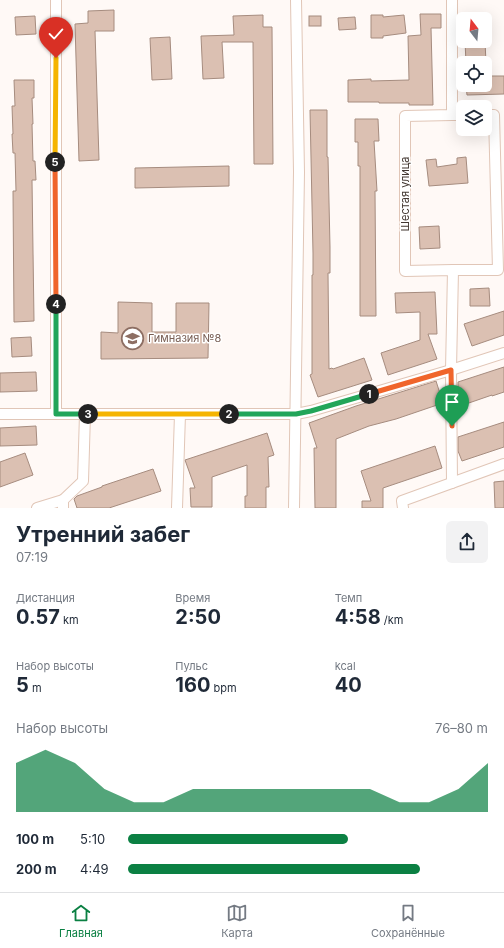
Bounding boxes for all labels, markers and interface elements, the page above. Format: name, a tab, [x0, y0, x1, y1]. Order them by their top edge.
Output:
north arrow	[456, 12, 492, 48]
map controls	[456, 12, 492, 136]
pin	[39, 17, 73, 58]
icon: check	[45, 23, 67, 45]
button: locate	[456, 56, 492, 92]
button: layers	[456, 100, 492, 136]
pin: 5	[45, 152, 65, 172]
text: 5	[51, 155, 59, 169]
street label: Шестая улица	[398, 157, 412, 231]
pin: 4	[46, 294, 66, 314]
text: 4	[52, 297, 60, 311]
school or university icon: Гимназия №8	[119, 325, 145, 351]
place label: Гимназия №8	[148, 331, 222, 345]
pin: 1	[359, 384, 379, 404]
pin	[435, 385, 469, 426]
text: 1	[367, 387, 371, 401]
icon: arrive	[441, 391, 463, 413]
pin: 3	[78, 404, 98, 424]
pin: 2	[219, 404, 239, 424]
text: 3	[84, 407, 92, 421]
text: 2	[226, 407, 232, 421]
text: Утренний забег	[16, 521, 190, 547]
button: share	[446, 521, 488, 563]
text: 07:19	[16, 549, 48, 565]
text: Дистанция	[16, 591, 75, 605]
text: Время	[175, 591, 210, 605]
text: Темп	[335, 591, 362, 605]
text: 0.57	[16, 605, 60, 629]
text: 2:50	[175, 605, 221, 629]
text: 4:58	[335, 605, 381, 629]
text: km	[60, 613, 79, 627]
text: /km	[381, 613, 403, 627]
text: Набор высоты	[16, 659, 94, 673]
text: Пульс	[175, 659, 208, 673]
text: kcal	[335, 659, 356, 673]
text: 5	[16, 673, 29, 697]
text: 160	[175, 673, 210, 697]
text: 40	[335, 673, 362, 697]
text: m	[29, 681, 42, 695]
text: bpm	[210, 681, 237, 695]
text: Набор высоты	[16, 720, 108, 736]
text: 76–80 m	[435, 720, 488, 736]
text: 100 m	[16, 831, 54, 847]
text: 5:10	[80, 831, 105, 847]
text: 200 m	[16, 861, 57, 877]
text: 4:49	[80, 861, 109, 877]
tab: Главная	[59, 902, 103, 940]
tab: Карта	[221, 902, 253, 940]
tab: Сохранённые	[371, 902, 445, 940]

